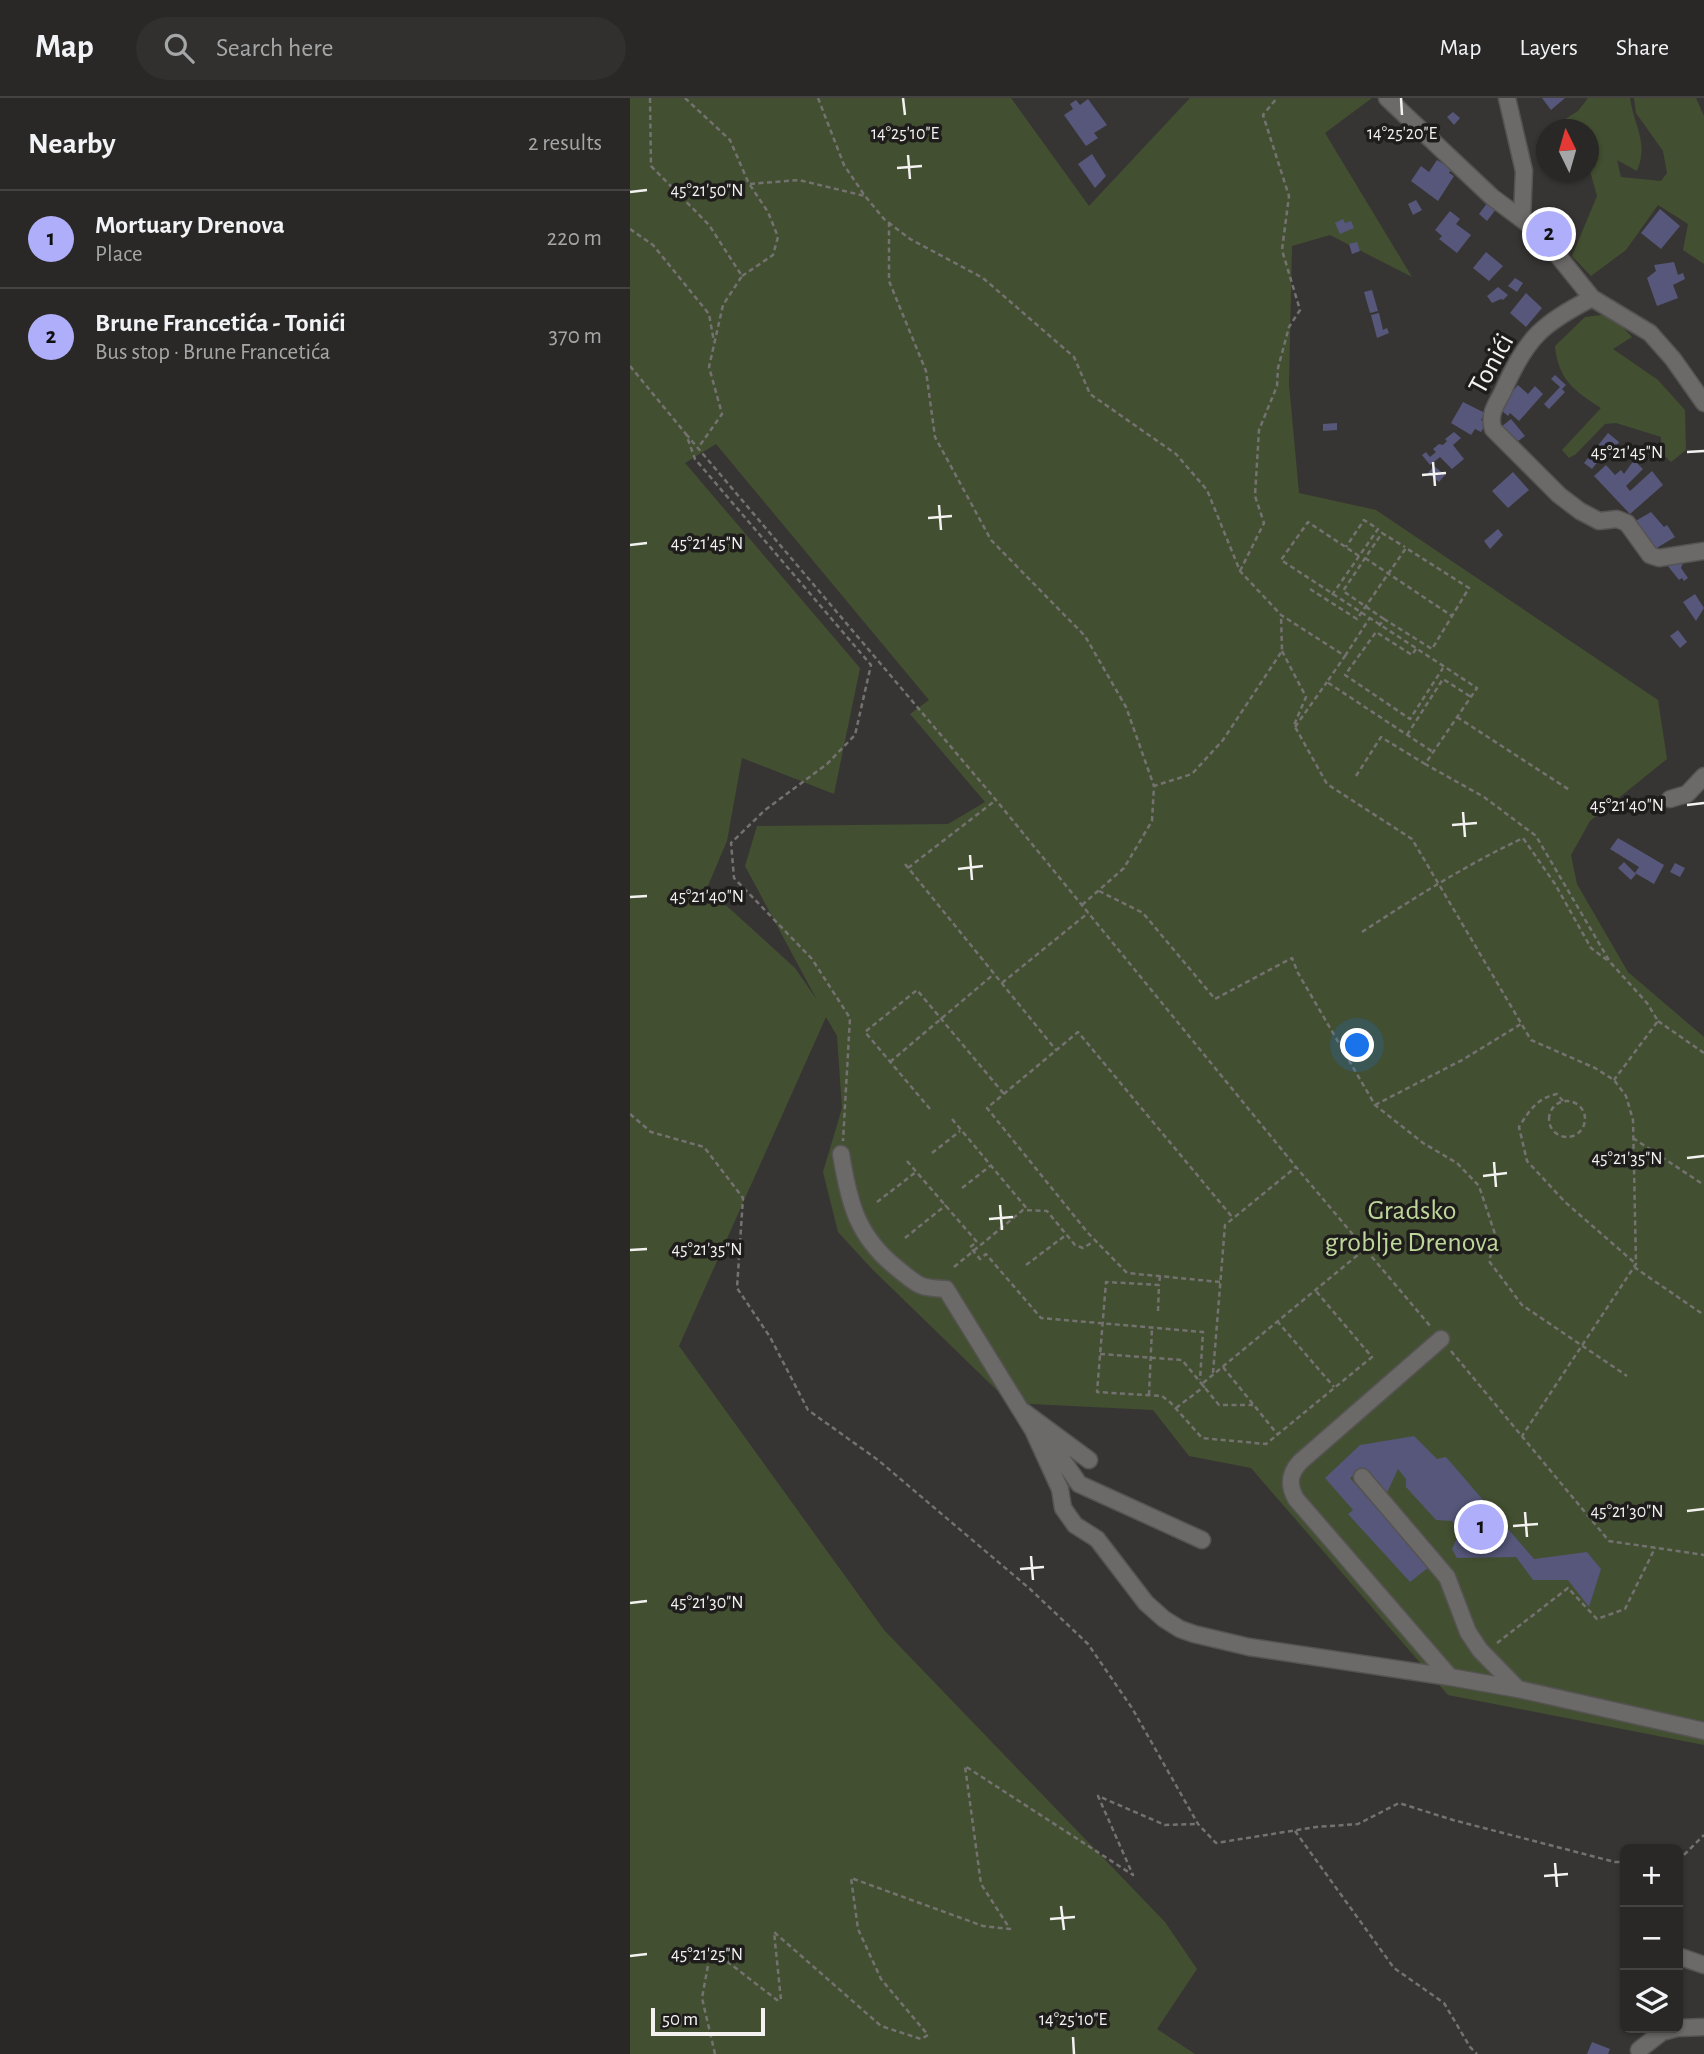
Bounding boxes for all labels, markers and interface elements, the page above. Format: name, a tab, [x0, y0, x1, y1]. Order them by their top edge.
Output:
search box	[136, 17, 626, 80]
icon: search	[160, 29, 198, 67]
text: Map	[35, 31, 94, 64]
text: Search here	[216, 35, 334, 61]
text: Map	[1439, 36, 1481, 60]
text: Layers	[1519, 36, 1578, 60]
text: Share	[1616, 36, 1669, 60]
north arrow	[1536, 119, 1599, 182]
text: 14°25'10"E	[871, 125, 939, 143]
text: 14°25'20"E	[1367, 125, 1437, 143]
text: Nearby	[28, 129, 116, 159]
text: 2 results	[528, 132, 602, 155]
text: 45°21'50"N	[670, 182, 744, 200]
pin: 2	[1526, 208, 1572, 260]
text: Mortuary Drenova	[95, 212, 285, 238]
text: 1	[47, 227, 55, 250]
text: 220 m	[547, 227, 602, 250]
text: Place	[95, 243, 143, 266]
text: Brune Francetića - Tonići	[95, 310, 346, 336]
text: 2	[46, 325, 56, 348]
text: 370 m	[549, 325, 602, 348]
street label: Tonići	[1464, 329, 1520, 399]
text: Bus stop · Brune Francetića	[95, 341, 330, 364]
text: 45°21'45"N	[1591, 444, 1663, 462]
text: 45°21'45"N	[671, 535, 743, 553]
text: 45°21'40"N	[1590, 797, 1664, 815]
text: 45°21'40"N	[670, 888, 744, 906]
your location	[1340, 1028, 1374, 1062]
text: 45°21'35"N	[1591, 1150, 1663, 1168]
park label: Gradsko groblje Drenova	[1325, 1197, 1499, 1257]
text: 45°21'35"N	[671, 1241, 743, 1259]
pin: 1	[1458, 1501, 1504, 1553]
text: 45°21'30"N	[1590, 1503, 1664, 1521]
text: 45°21'30"N	[670, 1594, 744, 1612]
map controls	[1620, 1844, 1683, 2033]
button: +	[1620, 1844, 1683, 1907]
button: −	[1620, 1907, 1683, 1970]
text: 45°21'25"N	[671, 1946, 743, 1964]
button: layers	[1620, 1970, 1683, 2033]
scale bar	[651, 2005, 765, 2037]
text: 50 m	[662, 2010, 698, 2029]
text: 14°25'10"E	[1039, 2011, 1107, 2029]

